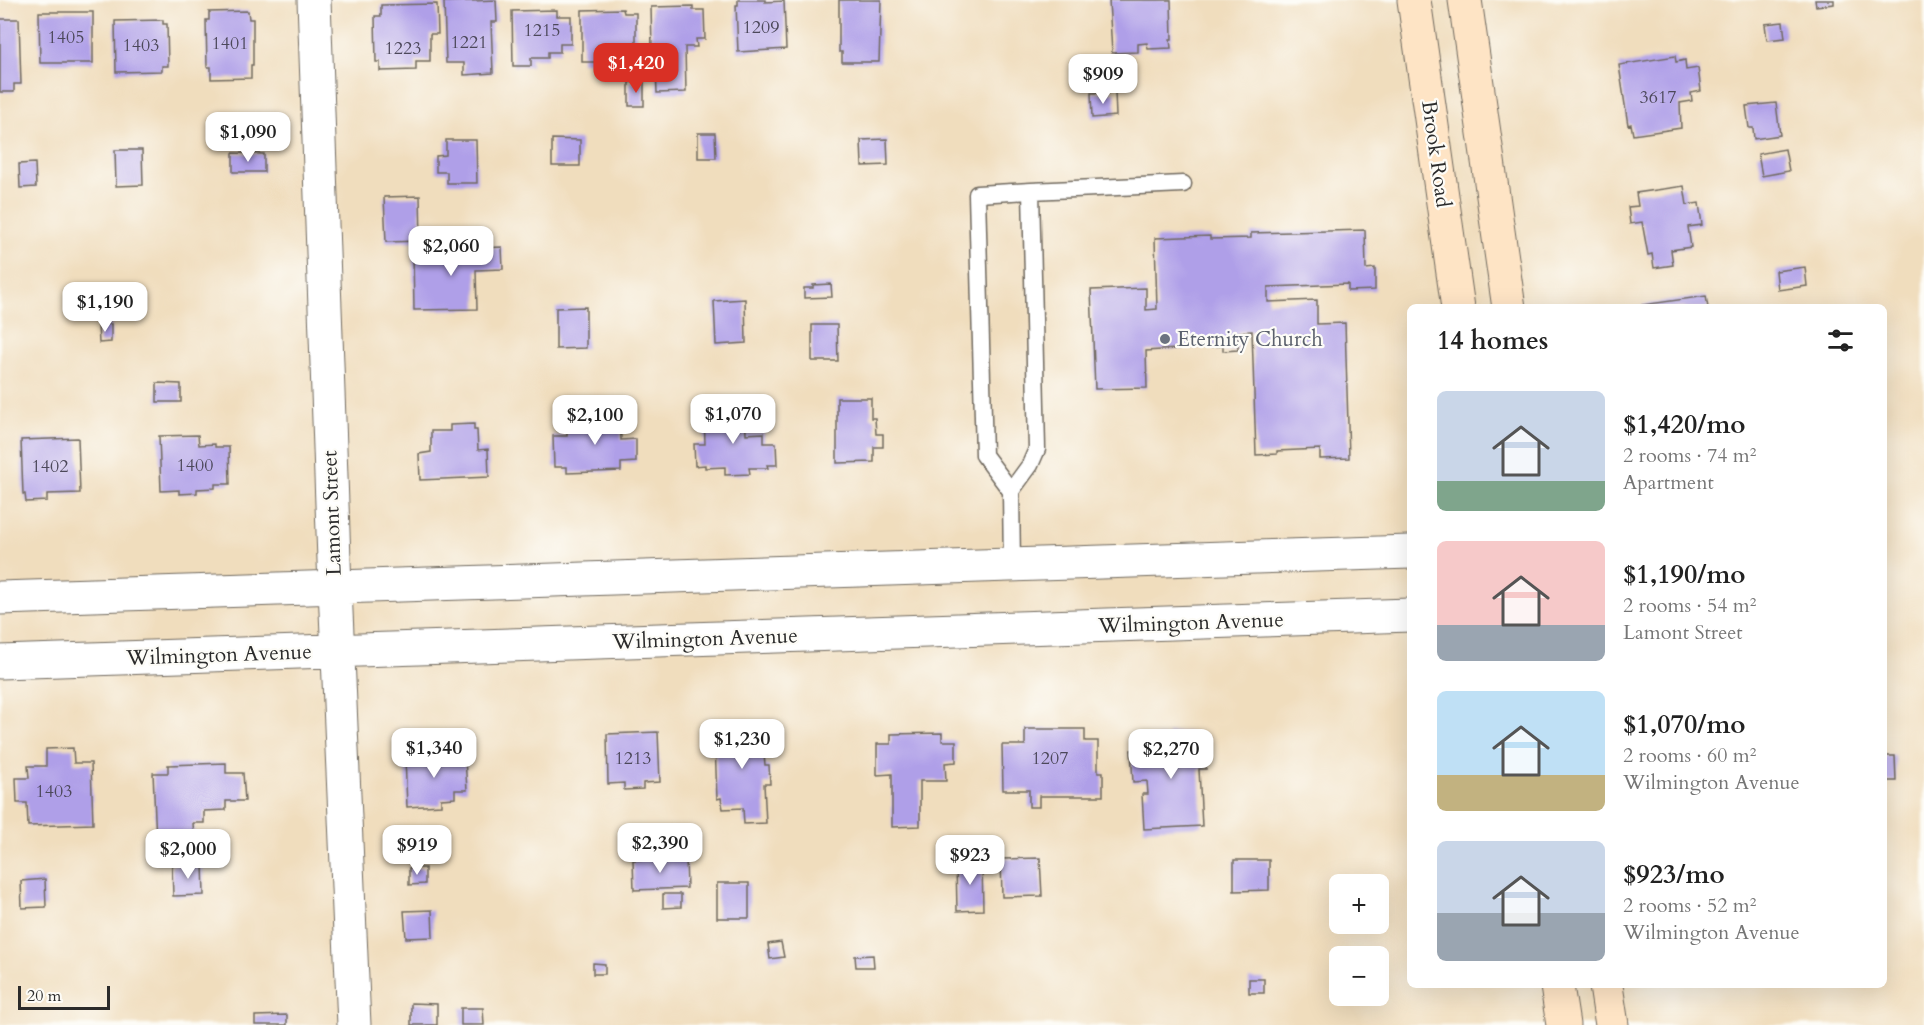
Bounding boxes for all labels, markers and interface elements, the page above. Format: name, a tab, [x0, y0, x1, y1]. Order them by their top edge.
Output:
house number: 1209	[743, 15, 779, 40]
house number: 1215	[524, 18, 560, 43]
house number: 1405	[48, 25, 84, 50]
house number: 1221	[451, 30, 487, 55]
house number: 1401	[212, 31, 248, 56]
house number: 1403	[123, 33, 159, 58]
house number: 1223	[385, 36, 421, 61]
pin: $1,420	[587, 43, 685, 94]
text: $1,420	[607, 49, 665, 76]
pin: $909	[1067, 54, 1139, 105]
text: $909	[1083, 60, 1123, 87]
house number: 3617	[1640, 85, 1676, 110]
street label: Brook Road	[1414, 99, 1458, 209]
pin: $1,090	[199, 112, 297, 163]
text: $1,090	[219, 118, 277, 145]
pin: $2,060	[402, 226, 500, 277]
text: $2,060	[422, 232, 480, 259]
pin: $1,190	[56, 282, 154, 333]
text: $1,190	[76, 288, 134, 315]
text: 14 homes	[1437, 323, 1548, 358]
icon: filters	[1824, 324, 1857, 357]
place label: Eternity Church	[1177, 325, 1323, 354]
marker: Eternity Church	[1158, 332, 1172, 346]
pin: $1,070	[684, 394, 782, 445]
pin: $2,100	[546, 395, 644, 446]
text: $1,070	[704, 400, 762, 427]
text: $2,100	[566, 401, 624, 428]
text: $1,420/mo	[1623, 407, 1746, 442]
icon: home	[1485, 415, 1557, 487]
text: 2 rooms · 74 m²	[1623, 442, 1756, 469]
street label: Lamont Street	[315, 449, 349, 576]
house number: 1400	[177, 453, 213, 478]
house number: 1402	[32, 454, 68, 479]
text: Apartment	[1623, 469, 1714, 496]
text: $1,190/mo	[1623, 557, 1746, 592]
icon: home	[1485, 565, 1557, 637]
text: 2 rooms · 54 m²	[1623, 592, 1756, 619]
street label: Wilmington Avenue	[1097, 605, 1284, 641]
text: Lamont Street	[1623, 619, 1743, 646]
street label: Wilmington Avenue	[611, 621, 798, 657]
street label: Wilmington Avenue	[125, 637, 312, 673]
text: $1,070/mo	[1623, 707, 1746, 742]
icon: home	[1485, 715, 1557, 787]
pin: $1,230	[693, 719, 791, 770]
text: $1,230	[713, 725, 771, 752]
pin: $1,340	[385, 728, 483, 779]
pin: $2,270	[1122, 729, 1220, 780]
text: $1,340	[405, 734, 463, 761]
text: $2,270	[1142, 735, 1200, 762]
text: 2 rooms · 60 m²	[1623, 742, 1756, 769]
house number: 1213	[615, 746, 651, 771]
house number: 1207	[1032, 746, 1068, 771]
text: Wilmington Avenue	[1623, 769, 1800, 796]
house number: 1403	[36, 779, 72, 804]
pin: $2,390	[611, 823, 709, 874]
pin: $919	[381, 825, 453, 876]
pin: $2,000	[139, 829, 237, 880]
text: $2,390	[631, 829, 689, 856]
text: $919	[397, 831, 437, 858]
text: $2,000	[159, 835, 217, 862]
pin: $923	[934, 835, 1006, 886]
text: $923	[950, 841, 990, 868]
text: $923/mo	[1623, 857, 1725, 892]
icon: home	[1485, 865, 1557, 937]
map controls	[1329, 874, 1389, 1006]
button: +	[1329, 874, 1389, 934]
text: 2 rooms · 52 m²	[1623, 892, 1756, 919]
text: Wilmington Avenue	[1623, 919, 1800, 946]
button: −	[1329, 946, 1389, 1006]
scale bar	[18, 983, 110, 1010]
text: 20 m	[27, 985, 61, 1007]

